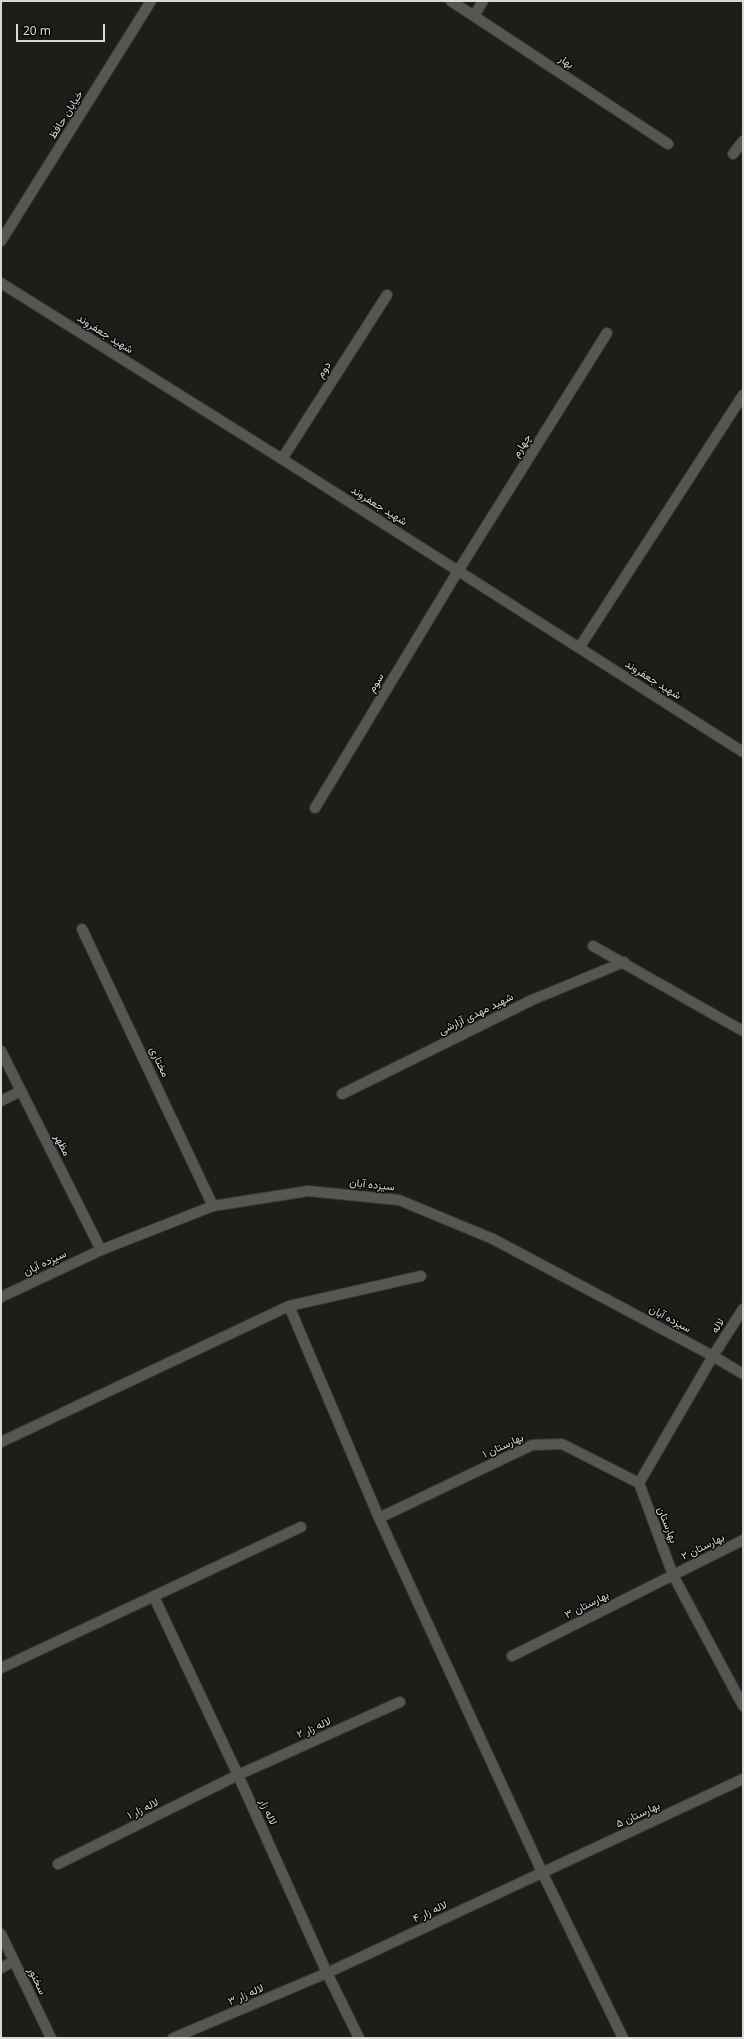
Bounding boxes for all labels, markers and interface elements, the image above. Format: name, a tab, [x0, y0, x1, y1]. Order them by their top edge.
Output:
scale bar	[18, 16, 107, 42]
text: 20 m	[23, 22, 51, 39]
street label: بهار	[556, 52, 576, 72]
street label: خیابان حافظ	[46, 88, 86, 142]
street label: شهید جعفروند	[74, 311, 136, 357]
street label: دوم	[314, 359, 334, 381]
street label: چهارم	[510, 432, 534, 460]
street label: شهید جعفروند	[348, 483, 410, 529]
street label: شهید جعفروند	[622, 657, 684, 703]
street label: سوم	[365, 671, 387, 695]
street label: شهید مهدی آزارشی	[436, 990, 516, 1038]
street label: مختاری	[146, 1045, 172, 1079]
street label: مظهر	[51, 1132, 73, 1158]
street label: سیزده آبان	[349, 1176, 395, 1194]
street label: سیزده آبان	[21, 1247, 69, 1279]
street label: سیزده آبان	[647, 1302, 693, 1336]
street label: لاله	[708, 1316, 728, 1336]
street label: بهارستان ۱	[480, 1431, 526, 1461]
street label: بهارستان	[654, 1505, 680, 1545]
street label: بهارستان ۲	[679, 1531, 727, 1563]
street label: بهارستان ۳	[563, 1588, 611, 1622]
street label: لاله زار ۲	[295, 1715, 333, 1741]
street label: لاله زار ۱	[125, 1796, 161, 1822]
street label: لاله زار	[256, 1797, 280, 1827]
street label: بهارستان ۵	[614, 1799, 662, 1831]
street label: لاله زار ۴	[411, 1898, 449, 1926]
street label: سخنور	[25, 1965, 49, 1997]
street label: لاله زار ۳	[226, 1982, 266, 2008]

